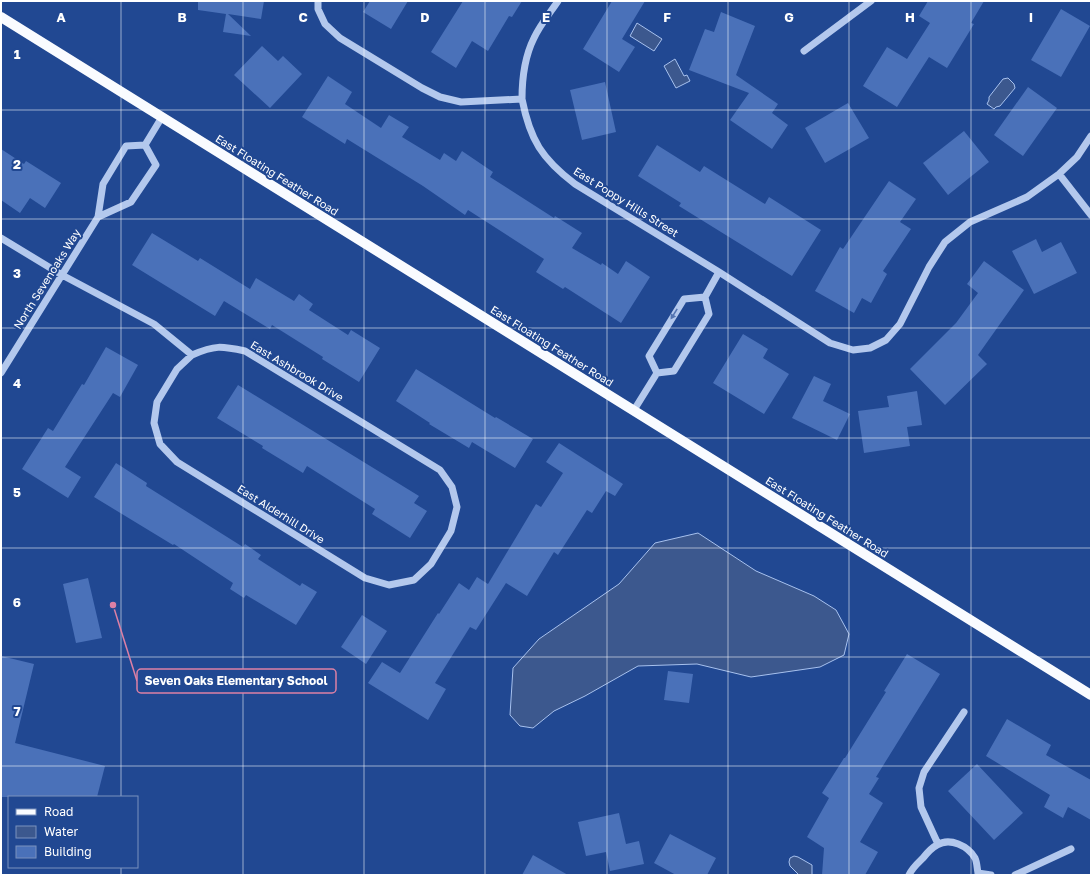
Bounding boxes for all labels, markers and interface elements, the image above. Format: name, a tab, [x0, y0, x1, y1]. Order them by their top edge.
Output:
text: A	[56, 9, 66, 25]
text: B	[177, 9, 187, 25]
text: C	[298, 9, 308, 25]
text: D	[420, 9, 430, 25]
text: E	[542, 9, 550, 25]
text: F	[663, 9, 671, 25]
text: G	[784, 9, 794, 25]
text: H	[905, 9, 915, 25]
text: I	[1029, 9, 1033, 25]
text: 1	[14, 46, 21, 62]
street label: East Floating Feather Road	[213, 131, 341, 218]
text: 2	[13, 156, 21, 172]
street label: East Poppy Hills Street	[571, 164, 681, 239]
street label: North Sevenoaks Way	[10, 226, 83, 331]
text: 3	[13, 265, 21, 281]
street label: East Floating Feather Road	[488, 302, 616, 389]
one-way arrow	[671, 308, 678, 320]
street label: East Ashbrook Drive	[248, 338, 346, 403]
text: 4	[13, 375, 21, 391]
street label: East Floating Feather Road	[763, 473, 891, 560]
street label: East Alderhill Drive	[235, 481, 327, 546]
text: 5	[13, 484, 21, 500]
text: 6	[13, 594, 21, 610]
callout: Seven Oaks Elementary School	[137, 669, 336, 693]
text: Seven Oaks Elementary School	[145, 673, 327, 688]
text: 7	[13, 703, 21, 719]
legend	[8, 796, 138, 868]
text: Road	[44, 804, 73, 819]
text: Water	[44, 824, 78, 839]
text: Building	[44, 844, 92, 859]

